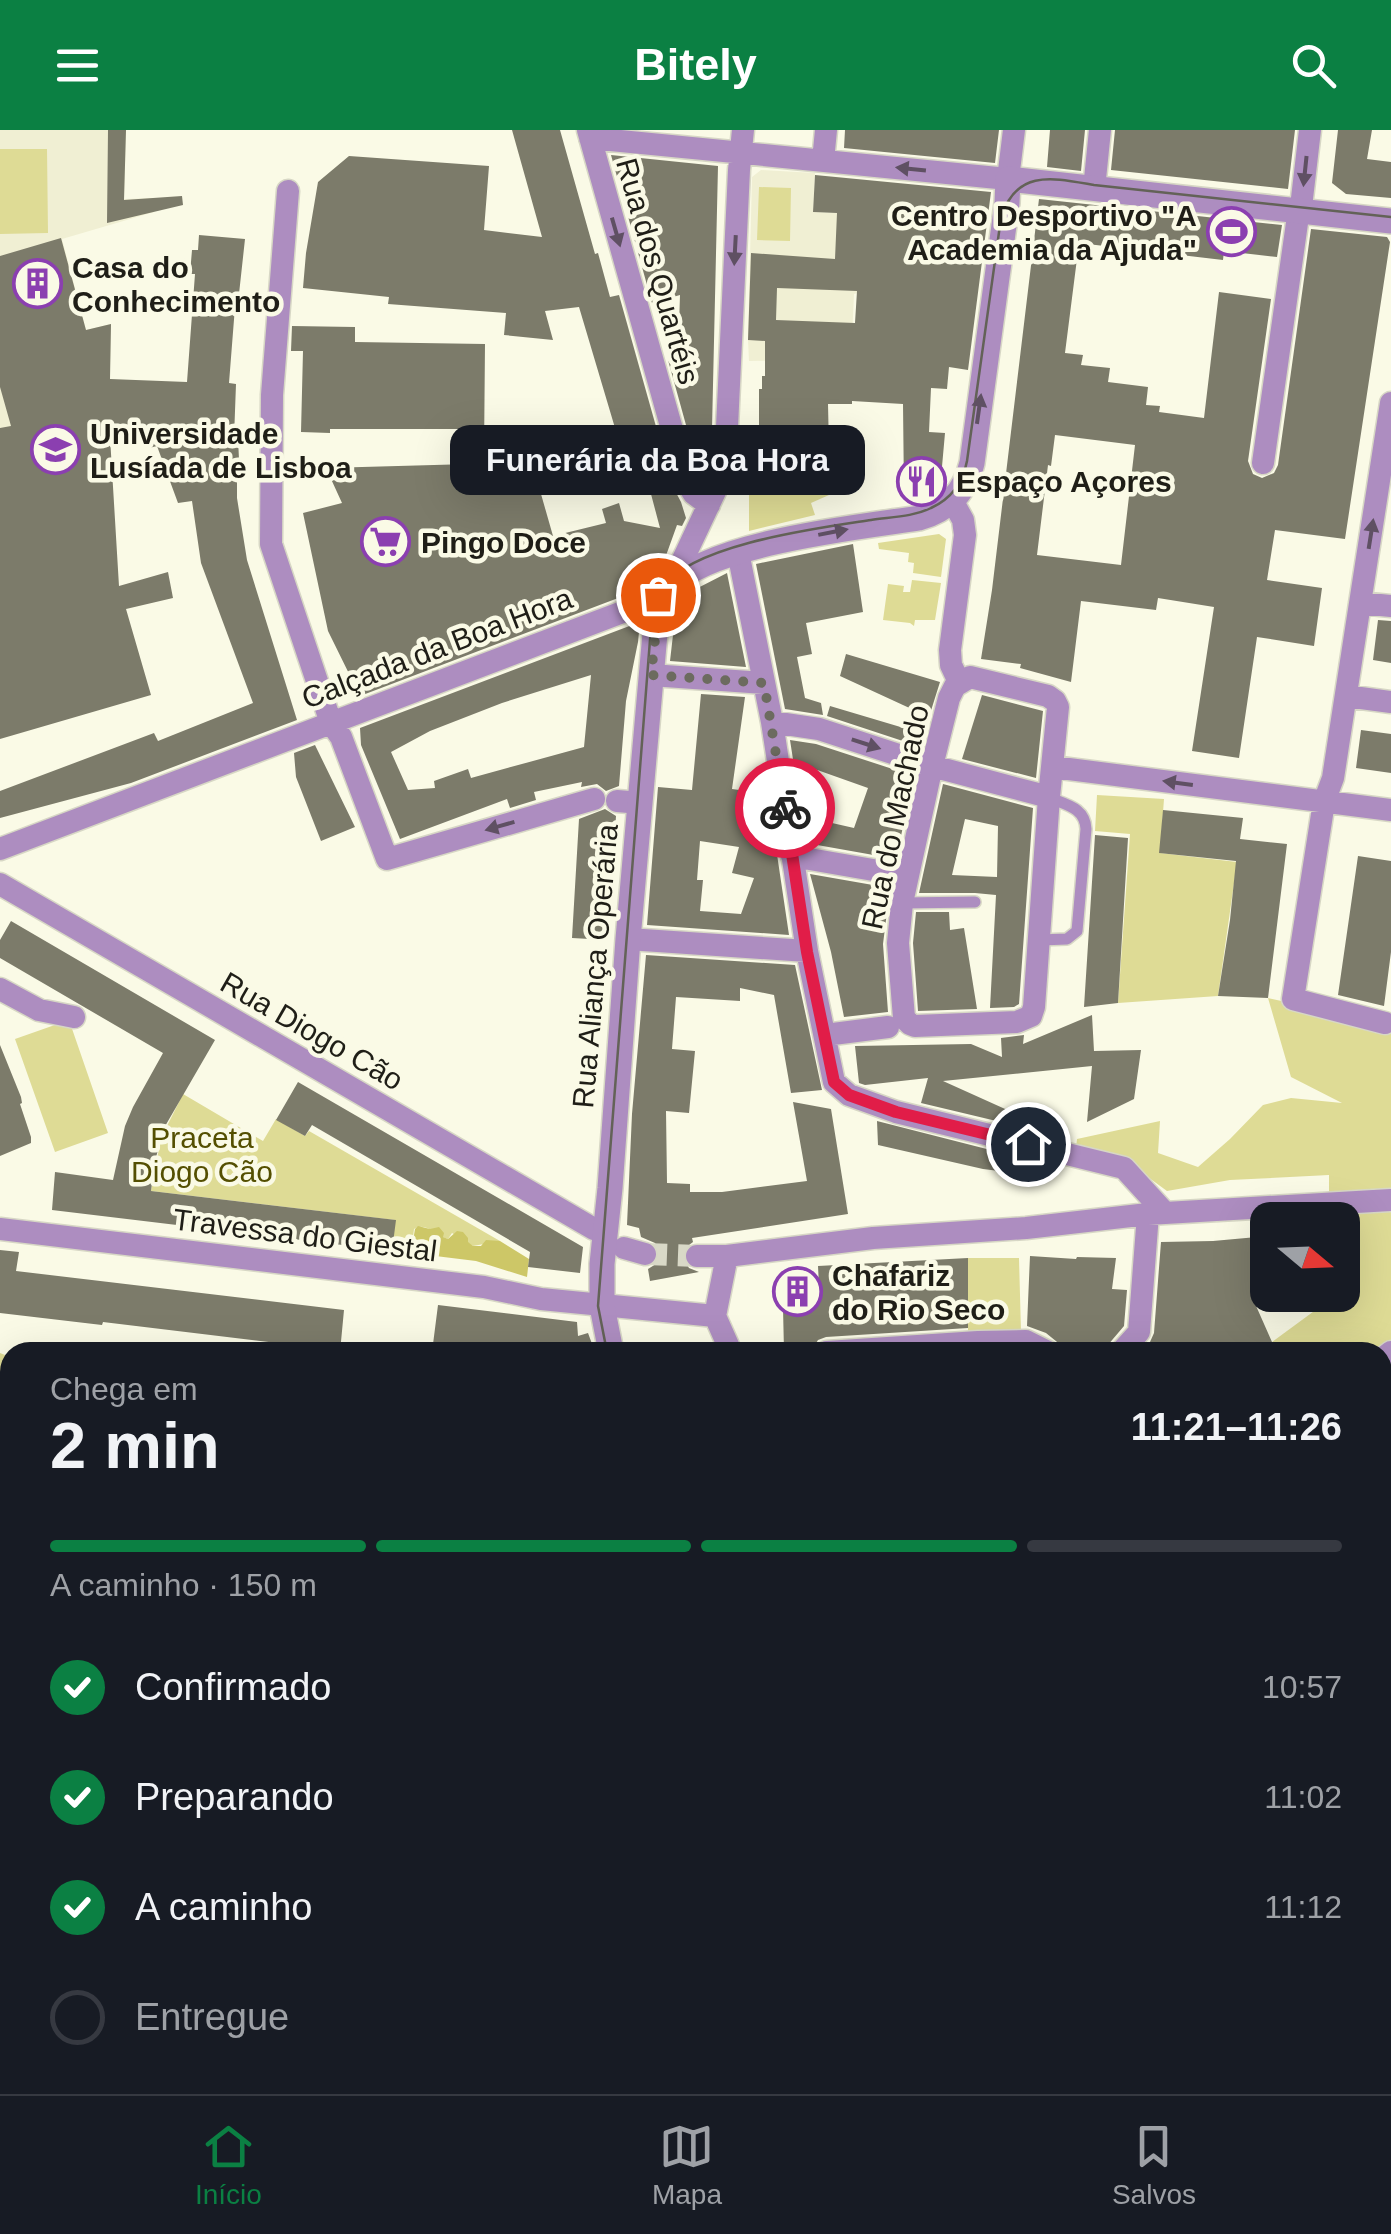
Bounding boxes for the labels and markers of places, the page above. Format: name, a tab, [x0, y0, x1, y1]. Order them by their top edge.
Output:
place label: Centro Desportivo "A Academia da Ajuda"	[891, 199, 1197, 266]
sports icon: Centro Desportivo "A Academia da Ajuda"	[1206, 206, 1258, 258]
place label: Casa do Conhecimento	[72, 251, 280, 318]
building icon: Casa do Conhecimento	[11, 258, 63, 310]
place label: Universidade Lusíada de Lisboa	[90, 417, 352, 484]
school or university icon: Universidade Lusíada de Lisboa	[29, 424, 81, 476]
callout: Funerária da Boa Hora	[450, 425, 866, 495]
restaurant icon: Espaço Açores	[895, 455, 947, 507]
place label: Espaço Açores	[956, 465, 1172, 498]
supermarket icon: Pingo Doce	[360, 516, 412, 568]
place label: Pingo Doce	[421, 526, 586, 559]
pin	[616, 553, 701, 638]
pin	[986, 1102, 1071, 1187]
place label: Chafariz do Rio Seco	[832, 1259, 1005, 1326]
building icon: Chafariz do Rio Seco	[771, 1266, 823, 1318]

